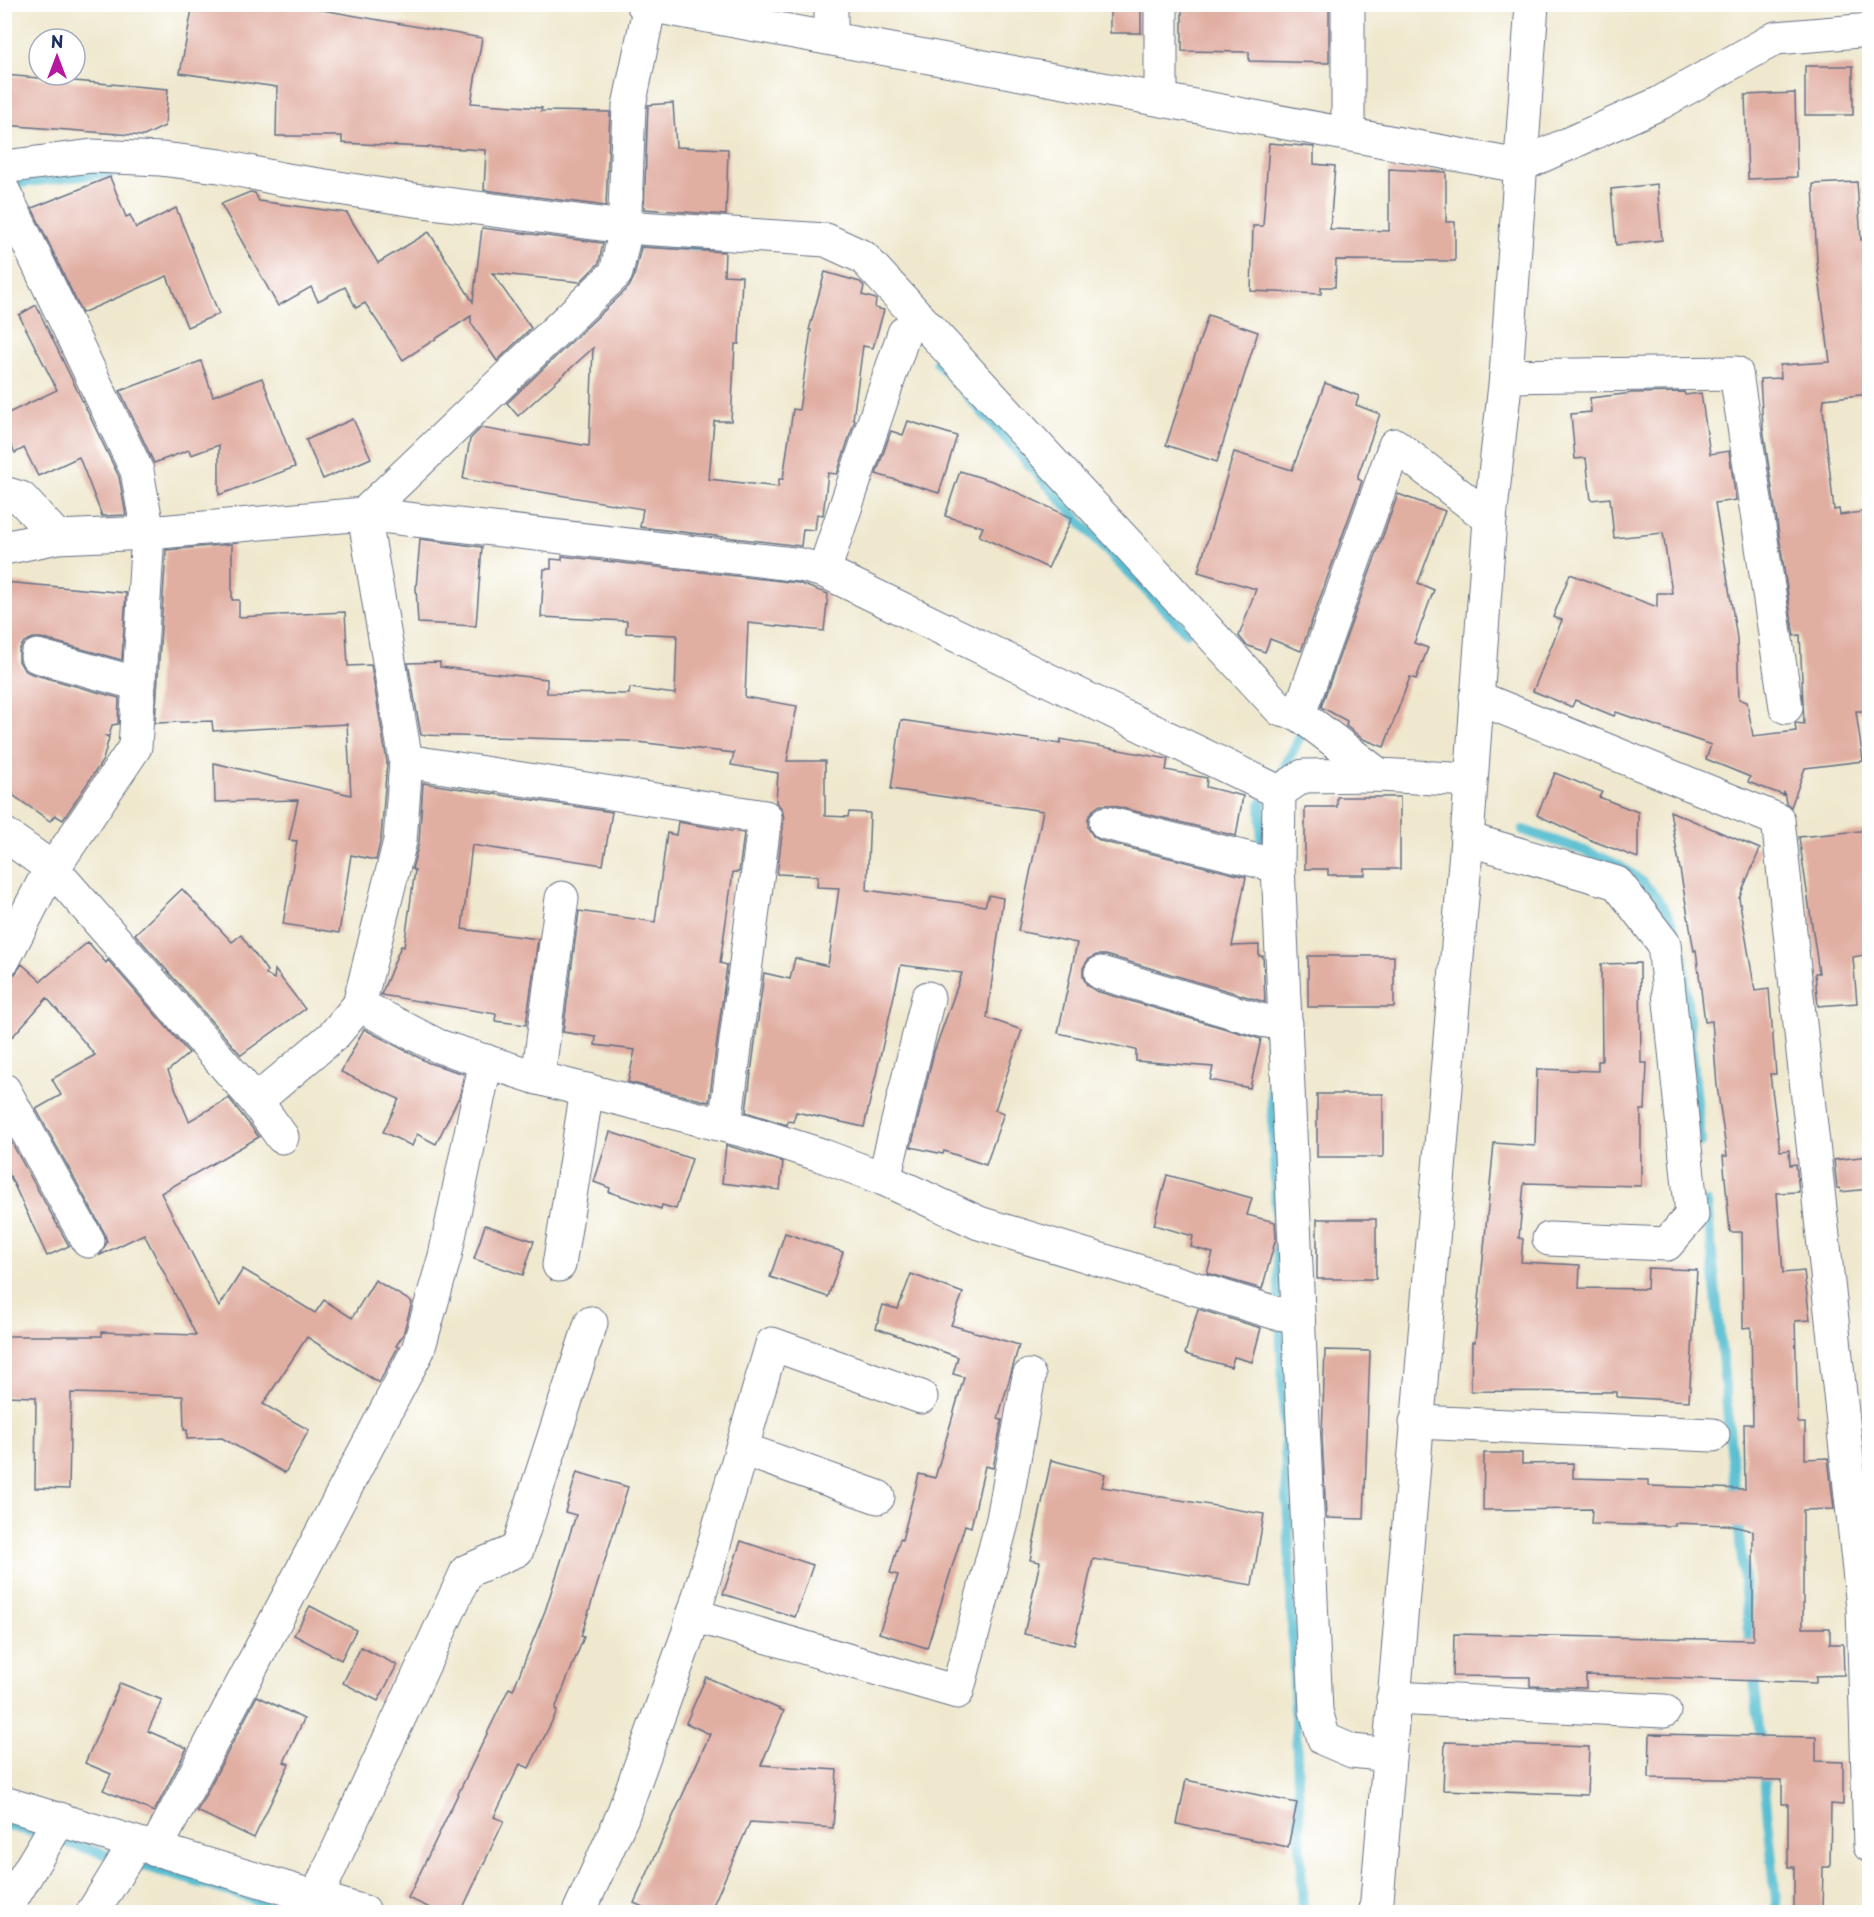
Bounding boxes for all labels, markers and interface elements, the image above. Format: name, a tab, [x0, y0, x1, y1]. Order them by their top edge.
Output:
north arrow	[27, 27, 87, 87]
text: N	[51, 29, 63, 53]

